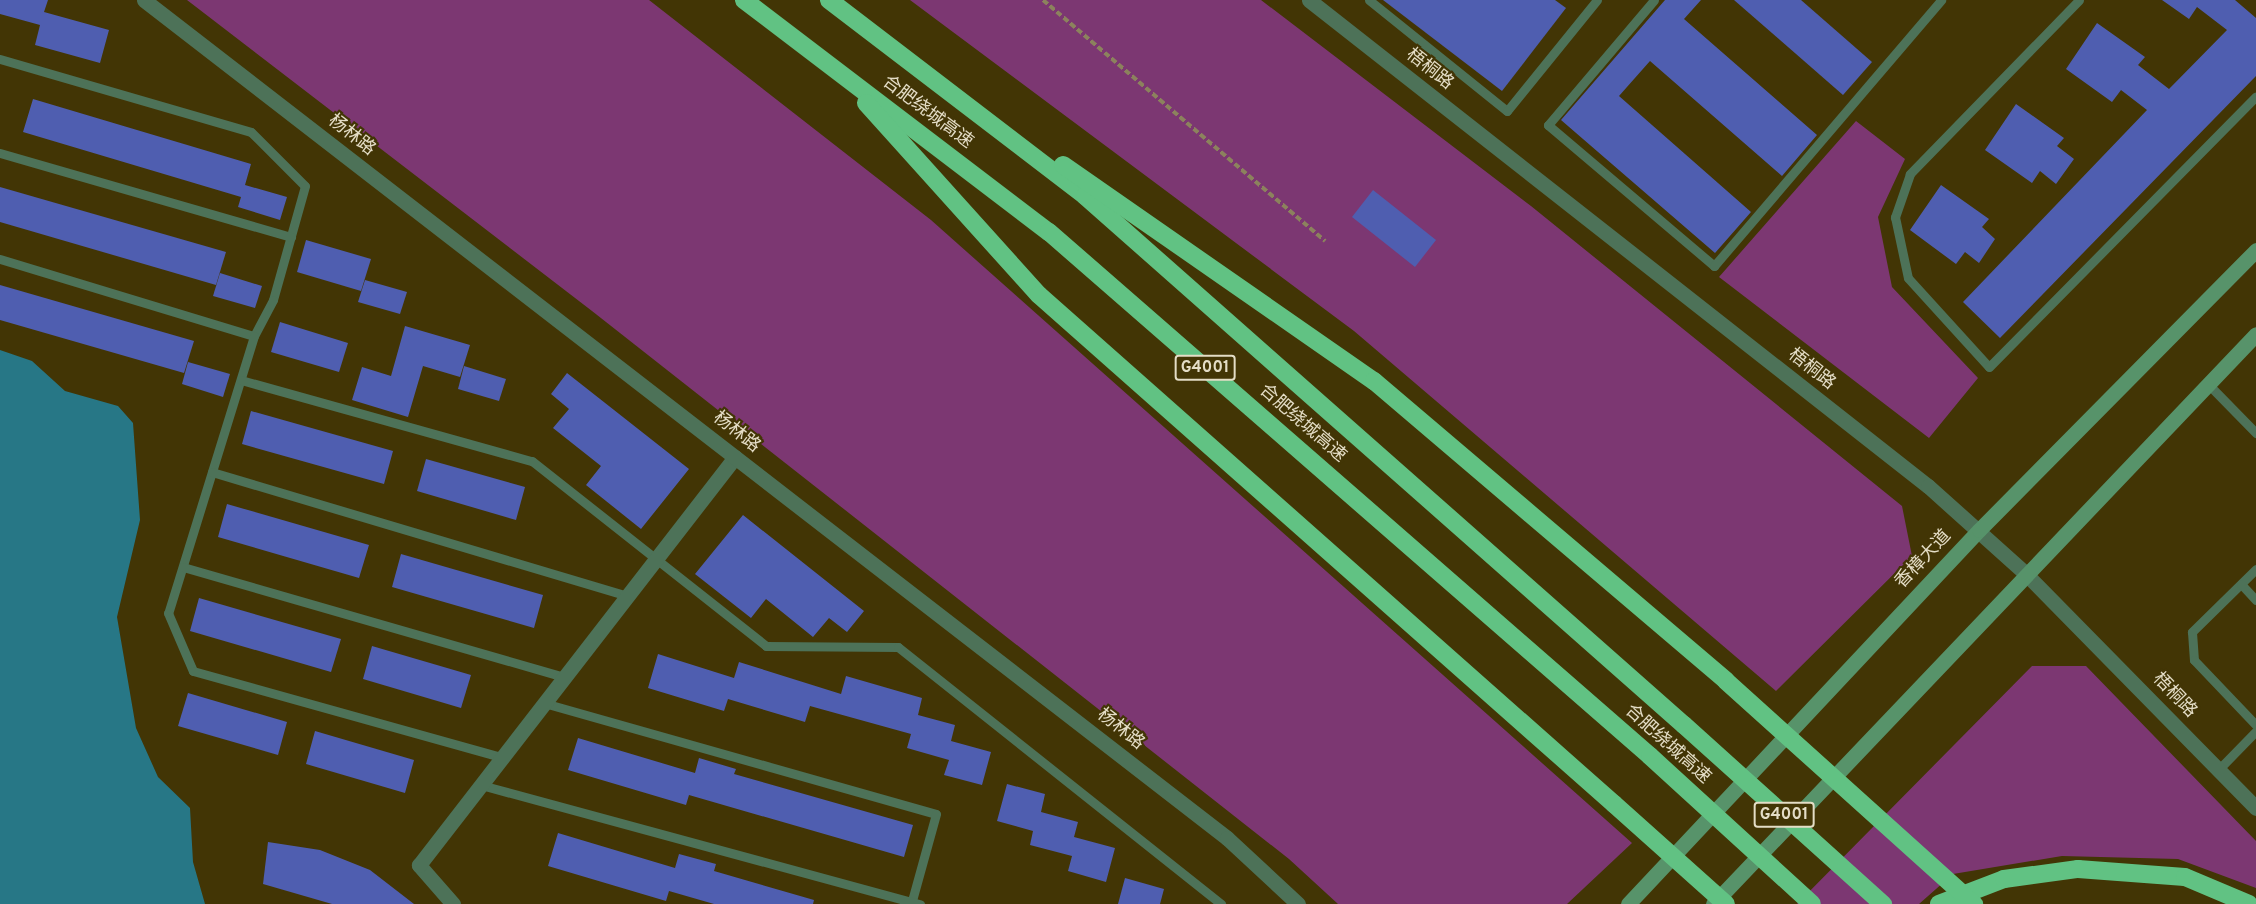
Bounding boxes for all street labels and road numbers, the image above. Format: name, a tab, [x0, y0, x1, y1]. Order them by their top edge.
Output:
street label: 梧桐路	[1401, 45, 1457, 95]
street label: 合肥绕城高速	[877, 72, 977, 154]
street label: 杨林路	[323, 111, 379, 161]
street label: 梧桐路	[1783, 345, 1839, 395]
road number: G4001	[1174, 355, 1236, 381]
street label: 合肥绕城高速	[1254, 380, 1350, 468]
street label: 杨林路	[708, 408, 764, 458]
street label: 香樟大道	[1892, 526, 1956, 594]
street label: 梧桐路	[2147, 669, 2201, 723]
street label: 合肥绕城高速	[1620, 701, 1714, 789]
street label: 杨林路	[1092, 705, 1148, 755]
road number: G4001	[1752, 802, 1816, 828]

